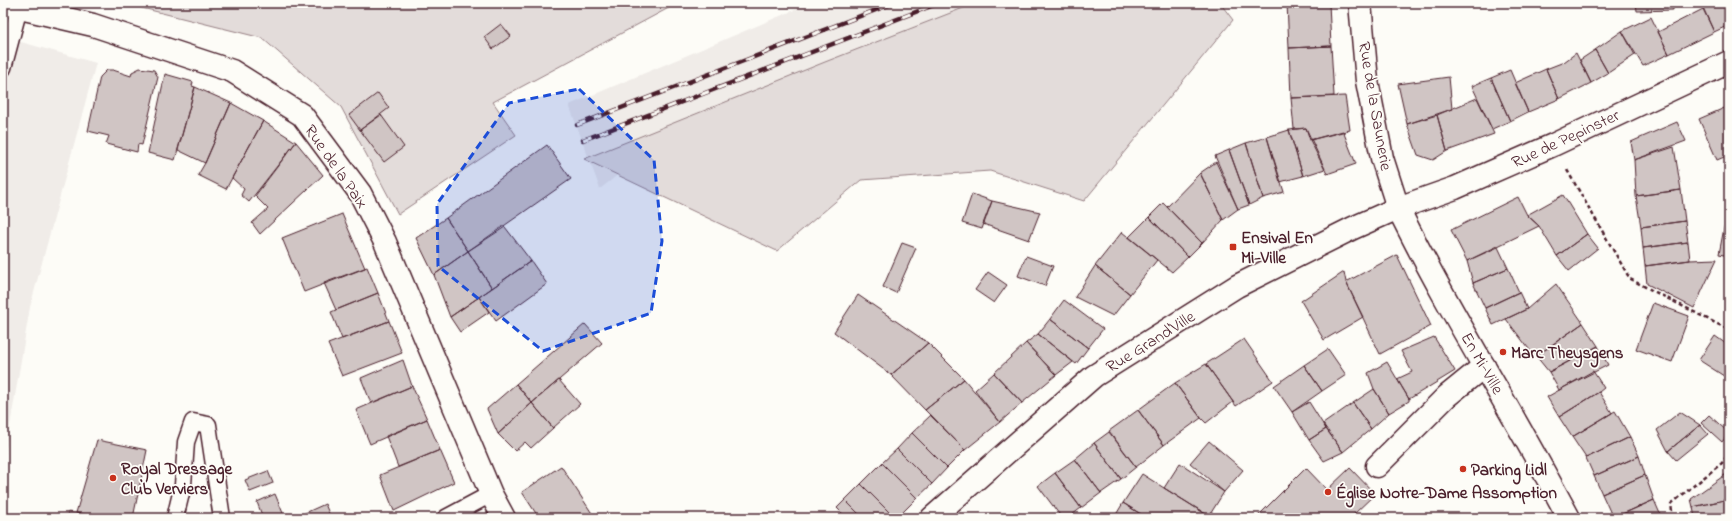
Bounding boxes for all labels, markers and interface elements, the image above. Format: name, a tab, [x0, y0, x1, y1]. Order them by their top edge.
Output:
street label: Rue de la Saunerie	[1351, 40, 1398, 173]
street label: Rue de Pepinster	[1507, 103, 1624, 175]
street label: Rue de la Paix	[298, 120, 374, 214]
place label: Ensival En Mi-Ville	[1241, 226, 1314, 271]
marker: Ensival En Mi-Ville	[1228, 242, 1238, 252]
street label: Rue Grand'Ville	[1101, 305, 1201, 380]
street label: En Mi-Ville	[1454, 328, 1510, 400]
place label: Marc Theysgens	[1511, 341, 1624, 368]
marker: Marc Theysgens	[1498, 347, 1508, 357]
place label: Royal Dressage Club Verviers	[121, 457, 233, 502]
place label: Parking Lidl	[1471, 458, 1547, 485]
marker: Parking Lidl	[1458, 464, 1468, 474]
marker: Royal Dressage Club Verviers	[108, 473, 118, 483]
place label: Église Notre-Dame Assomption	[1336, 481, 1557, 508]
marker: Église Notre-Dame Assomption	[1323, 487, 1333, 497]

